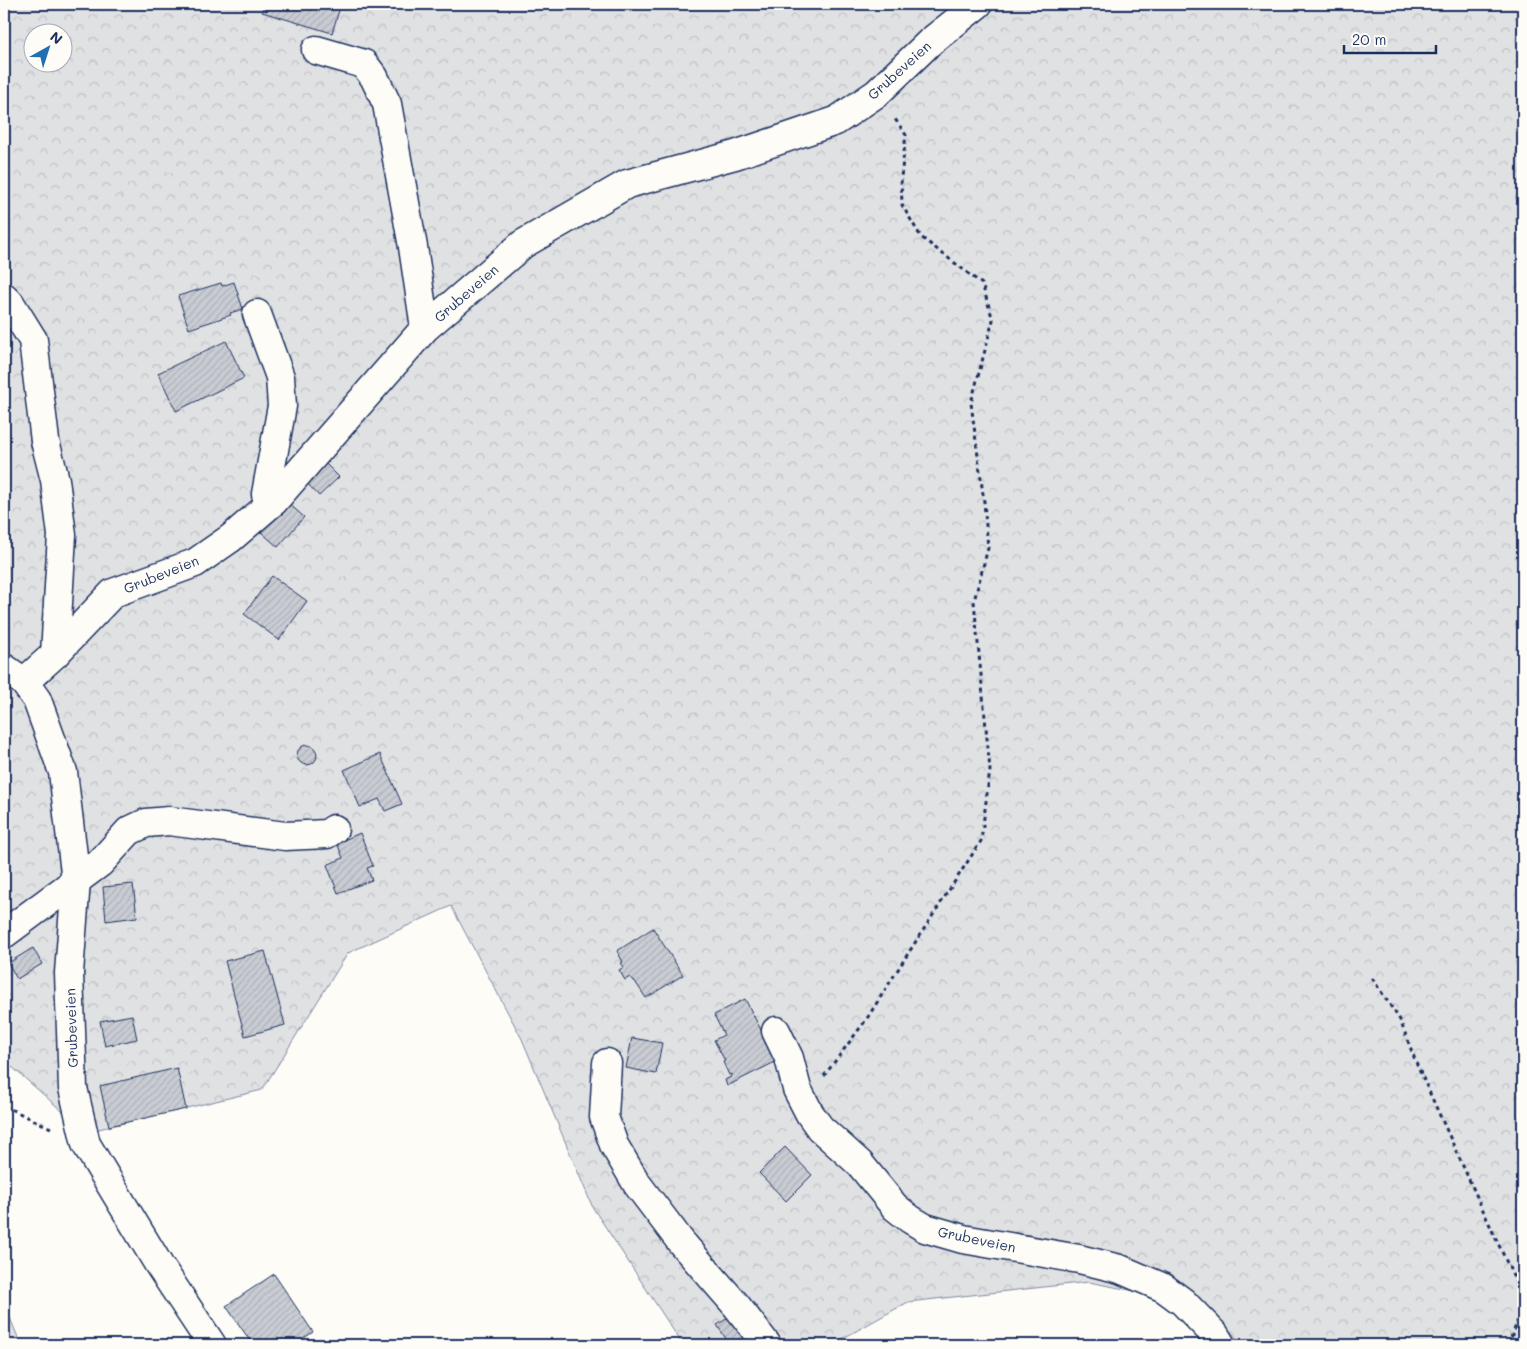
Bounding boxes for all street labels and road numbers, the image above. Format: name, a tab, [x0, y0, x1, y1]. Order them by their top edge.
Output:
street label: Grubeveien	[863, 36, 935, 104]
street label: Grubeveien	[430, 260, 502, 326]
street label: Grubeveien	[121, 550, 201, 598]
street label: Grubeveien	[60, 988, 82, 1068]
street label: Grubeveien	[936, 1221, 1018, 1257]

